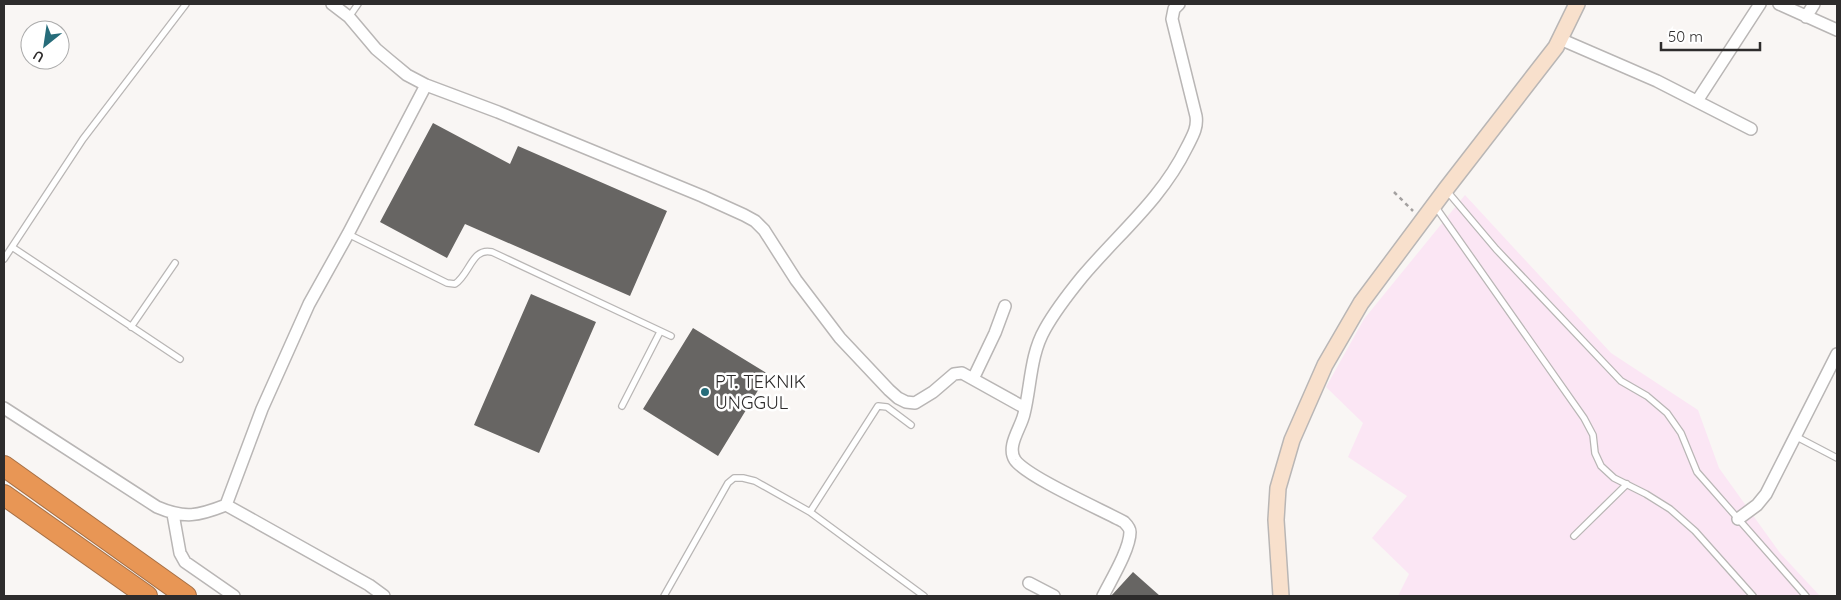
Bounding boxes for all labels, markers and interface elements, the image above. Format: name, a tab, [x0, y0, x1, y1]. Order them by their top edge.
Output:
north arrow	[20, 20, 70, 70]
scale bar	[1661, 20, 1760, 52]
text: 50 m	[1668, 27, 1703, 46]
text: U	[30, 46, 47, 67]
place label: PT. TEKNIK UNGGUL	[715, 370, 806, 414]
marker: PT. TEKNIK UNGGUL	[699, 386, 711, 398]

